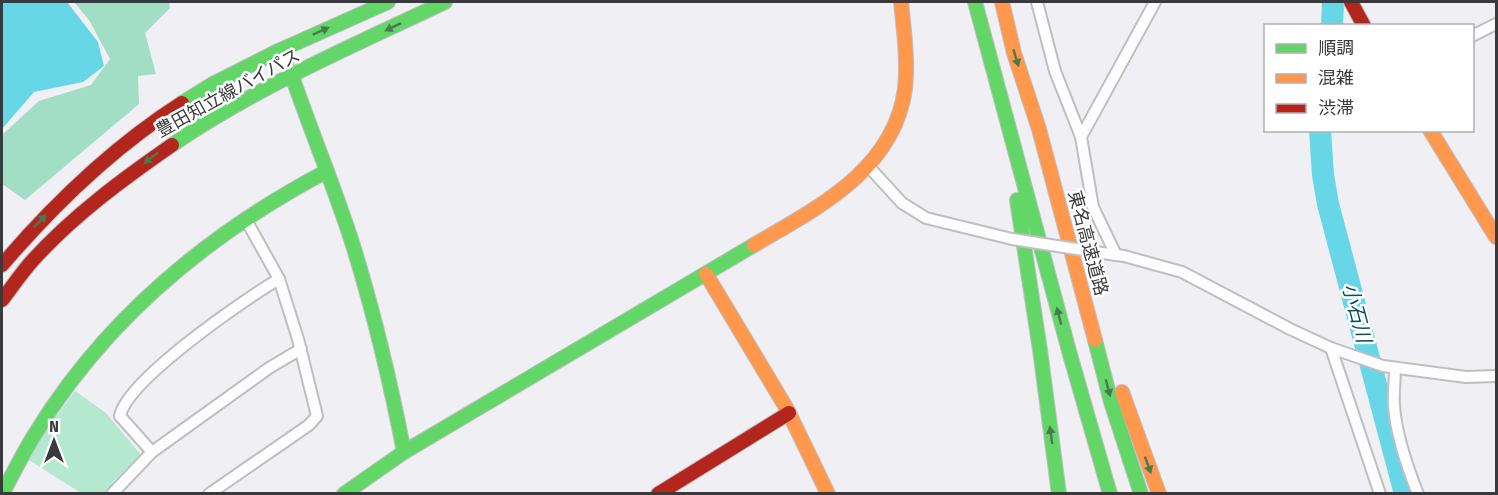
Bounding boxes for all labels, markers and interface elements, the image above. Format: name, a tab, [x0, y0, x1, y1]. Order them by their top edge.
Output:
one-way arrow	[384, 22, 401, 32]
legend	[1264, 24, 1474, 132]
one-way arrow	[313, 27, 330, 36]
text: 順調	[1318, 37, 1354, 59]
street label: 豊田知立線バイパス	[152, 44, 304, 142]
one-way arrow	[1012, 49, 1021, 67]
text: 混雑	[1318, 67, 1354, 89]
text: 渋滞	[1318, 97, 1354, 119]
one-way arrow	[144, 152, 160, 164]
street label: 東名高速道路	[1063, 188, 1113, 298]
one-way arrow	[33, 214, 48, 228]
water label: 小石川	[1338, 281, 1377, 347]
one-way arrow	[1054, 307, 1064, 325]
one-way arrow	[1103, 379, 1113, 397]
north arrow	[24, 411, 84, 471]
text: N	[49, 417, 59, 436]
one-way arrow	[1047, 426, 1056, 445]
one-way arrow	[1143, 456, 1153, 474]

